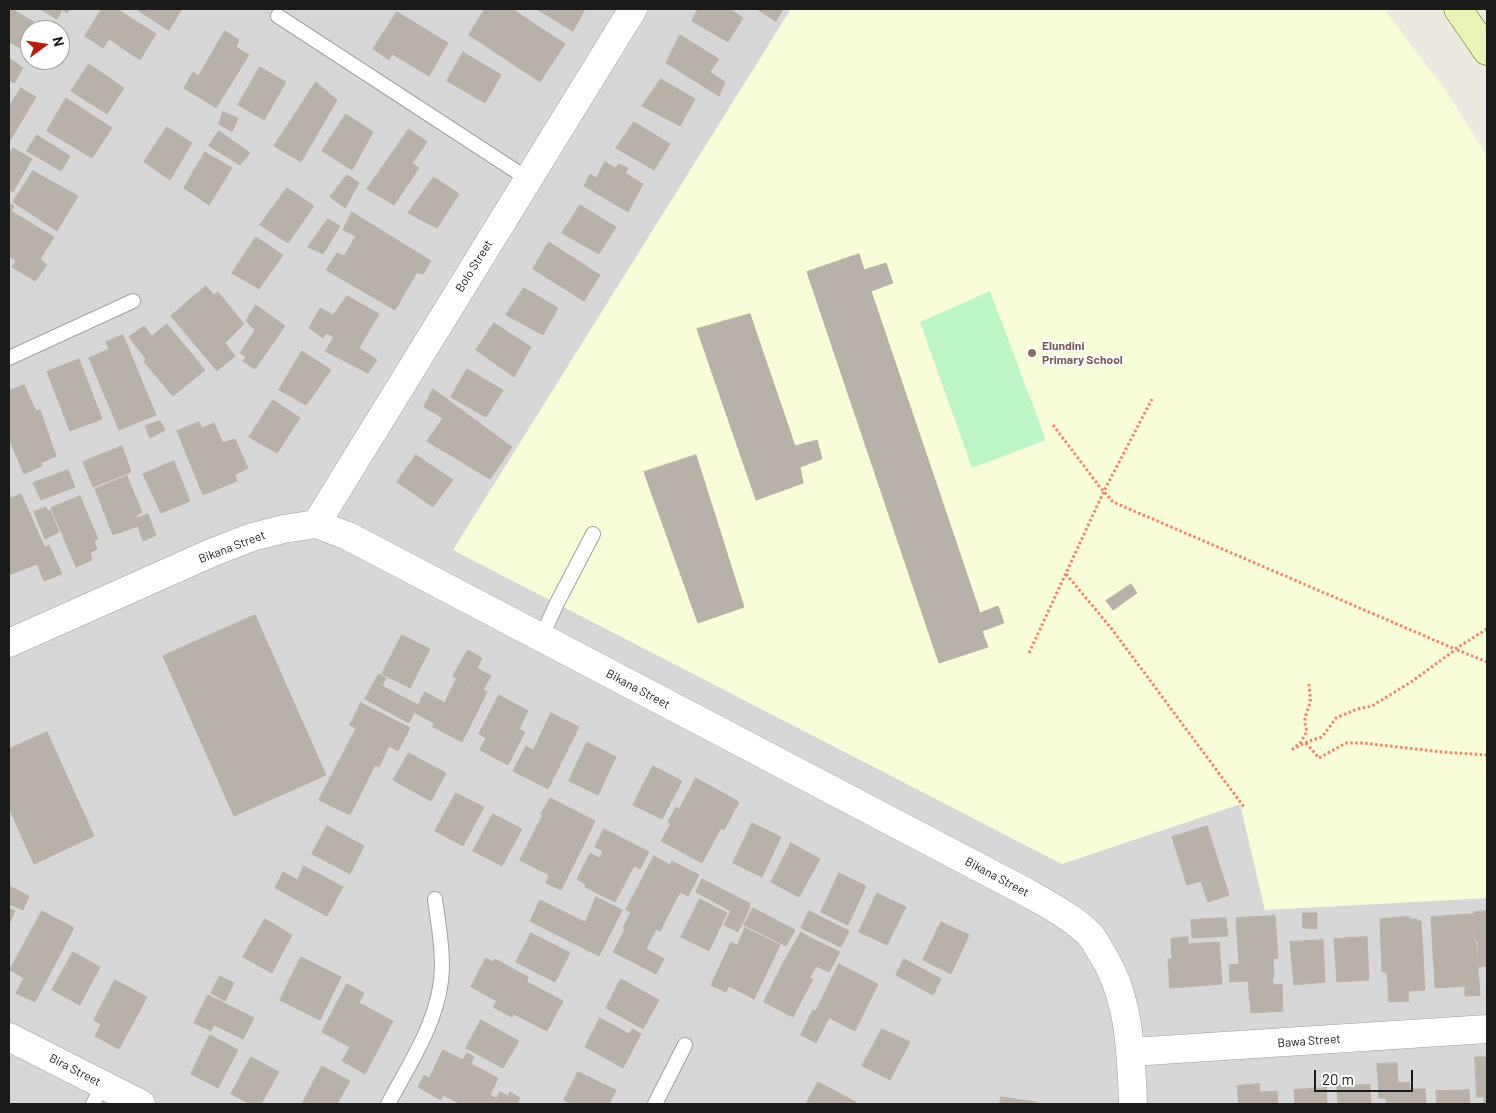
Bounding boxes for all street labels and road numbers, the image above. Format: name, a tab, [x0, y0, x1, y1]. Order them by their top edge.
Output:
street label: Bolo Street	[452, 237, 496, 295]
street label: Bikana Street	[197, 528, 267, 566]
street label: Bikana Street	[604, 666, 672, 712]
street label: Bikana Street	[963, 854, 1031, 900]
street label: Bawa Street	[1277, 1032, 1341, 1050]
street label: Bira Street	[47, 1051, 103, 1089]

